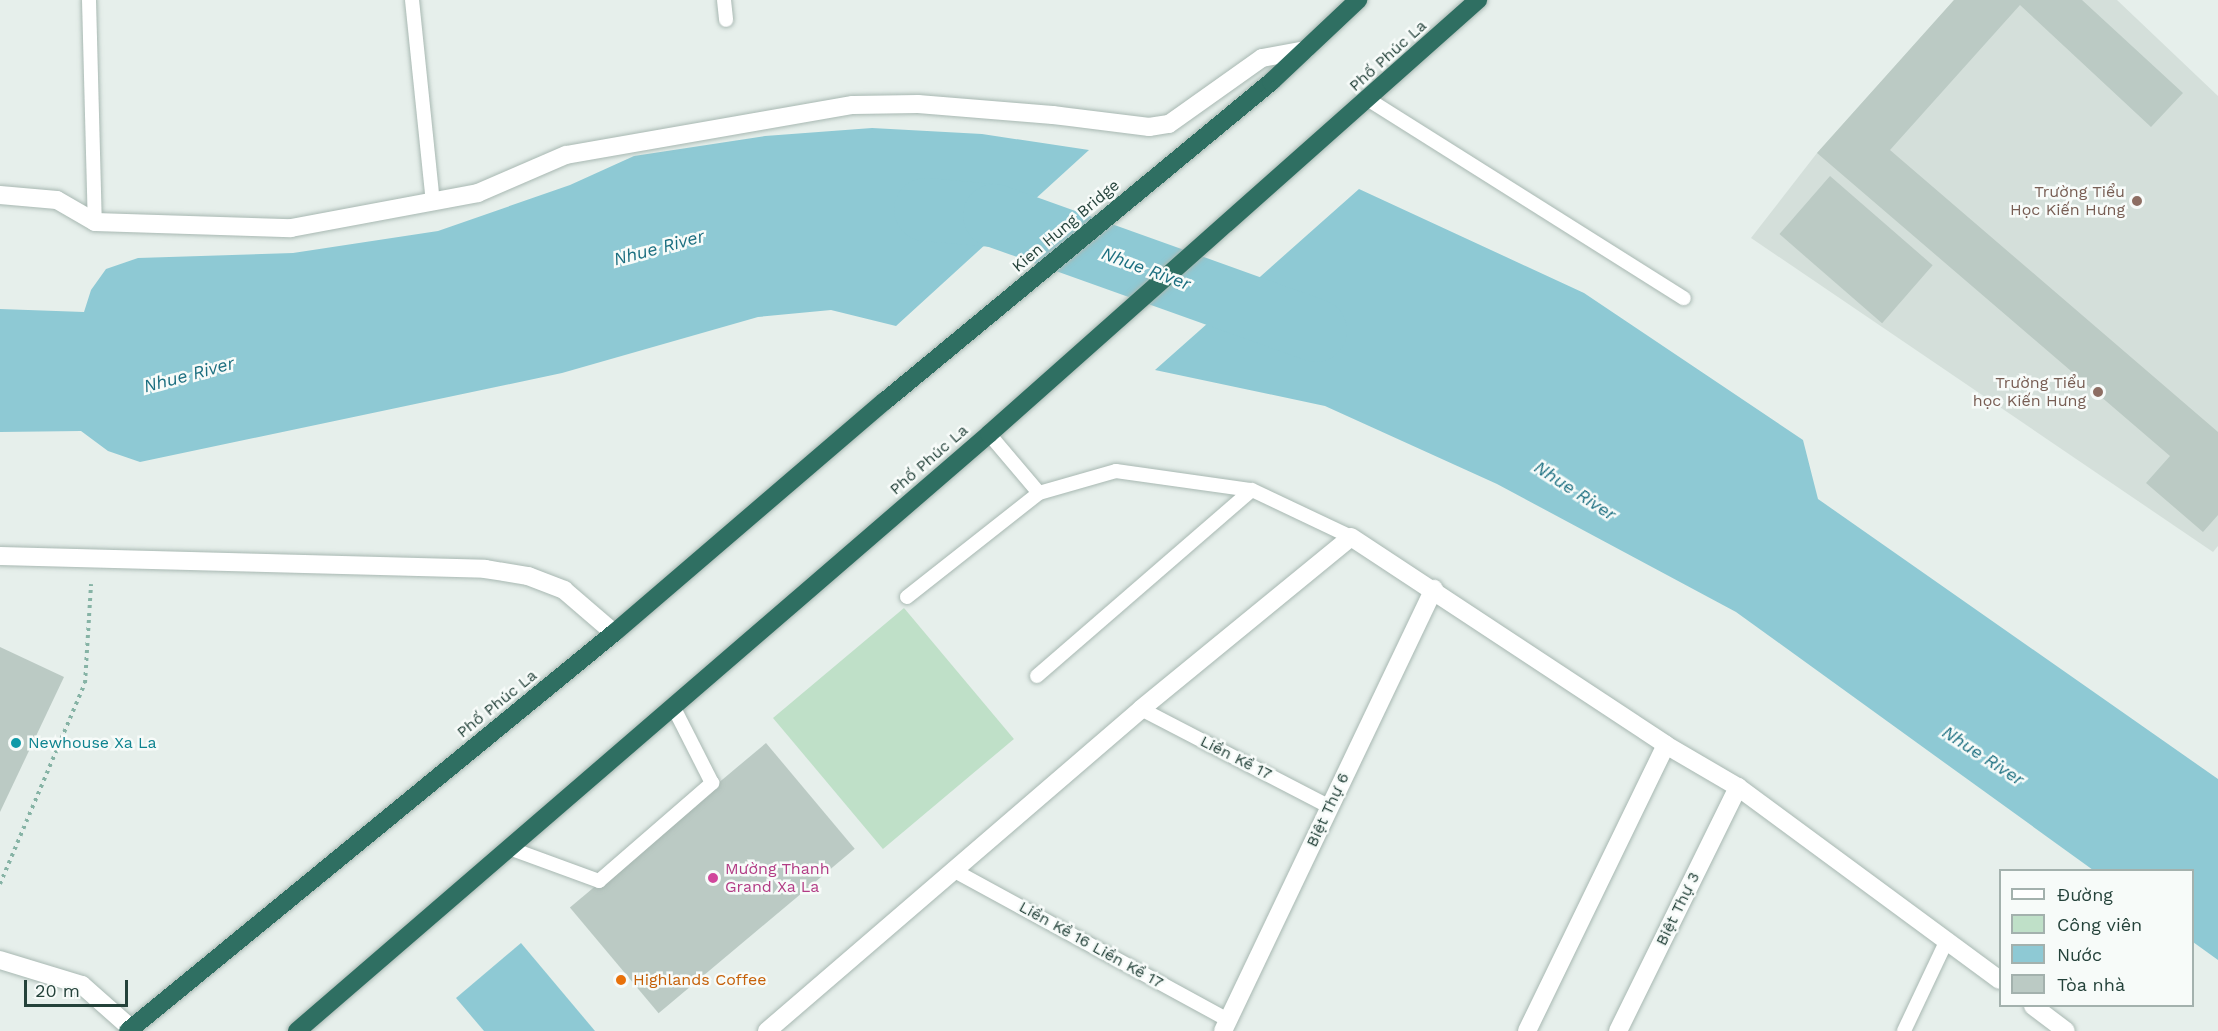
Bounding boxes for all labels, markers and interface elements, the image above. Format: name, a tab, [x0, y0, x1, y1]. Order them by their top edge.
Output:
street label: Phố Phúc La	[1345, 16, 1431, 96]
street label: Kien Hung Bridge	[1009, 176, 1123, 276]
place label: Trường Tiểu Học Kiến Hưng	[2010, 182, 2125, 220]
marker: Trường Tiểu Học Kiến Hưng	[2130, 194, 2144, 208]
water label: Nhue River	[611, 225, 707, 271]
water label: Nhue River	[1098, 243, 1194, 295]
water label: Nhue River	[141, 352, 237, 398]
place label: Trường Tiểu học Kiến Hưng	[1973, 373, 2086, 411]
marker: Trường Tiểu học Kiến Hưng	[2091, 385, 2105, 399]
street label: Phố Phúc La	[886, 421, 972, 499]
water label: Nhue River	[1530, 457, 1620, 525]
street label: Phố Phúc La	[453, 666, 541, 742]
water label: Nhue River	[1938, 722, 2028, 790]
street label: Liền Kề 17	[1197, 732, 1275, 784]
place label: Newhouse Xa La	[28, 733, 157, 753]
marker: Newhouse Xa La	[9, 736, 23, 750]
street label: Biệt Thự 6	[1302, 770, 1354, 850]
place label: Mường Thanh Grand Xa La	[725, 859, 830, 897]
street label: Biệt Thự 3	[1652, 869, 1704, 949]
legend	[1999, 869, 2194, 1007]
marker: Mường Thanh Grand Xa La	[706, 871, 720, 885]
text: Đường	[2057, 884, 2113, 905]
street label: Liền Kề 16 Liền Kề 17	[1015, 897, 1167, 993]
text: Công viên	[2057, 914, 2142, 935]
text: Nước	[2057, 944, 2102, 965]
scale bar	[27, 968, 130, 1006]
place label: Highlands Coffee	[633, 970, 766, 990]
marker: Highlands Coffee	[614, 973, 628, 987]
text: Tòa nhà	[2057, 974, 2125, 995]
text: 20 m	[35, 980, 80, 1001]

